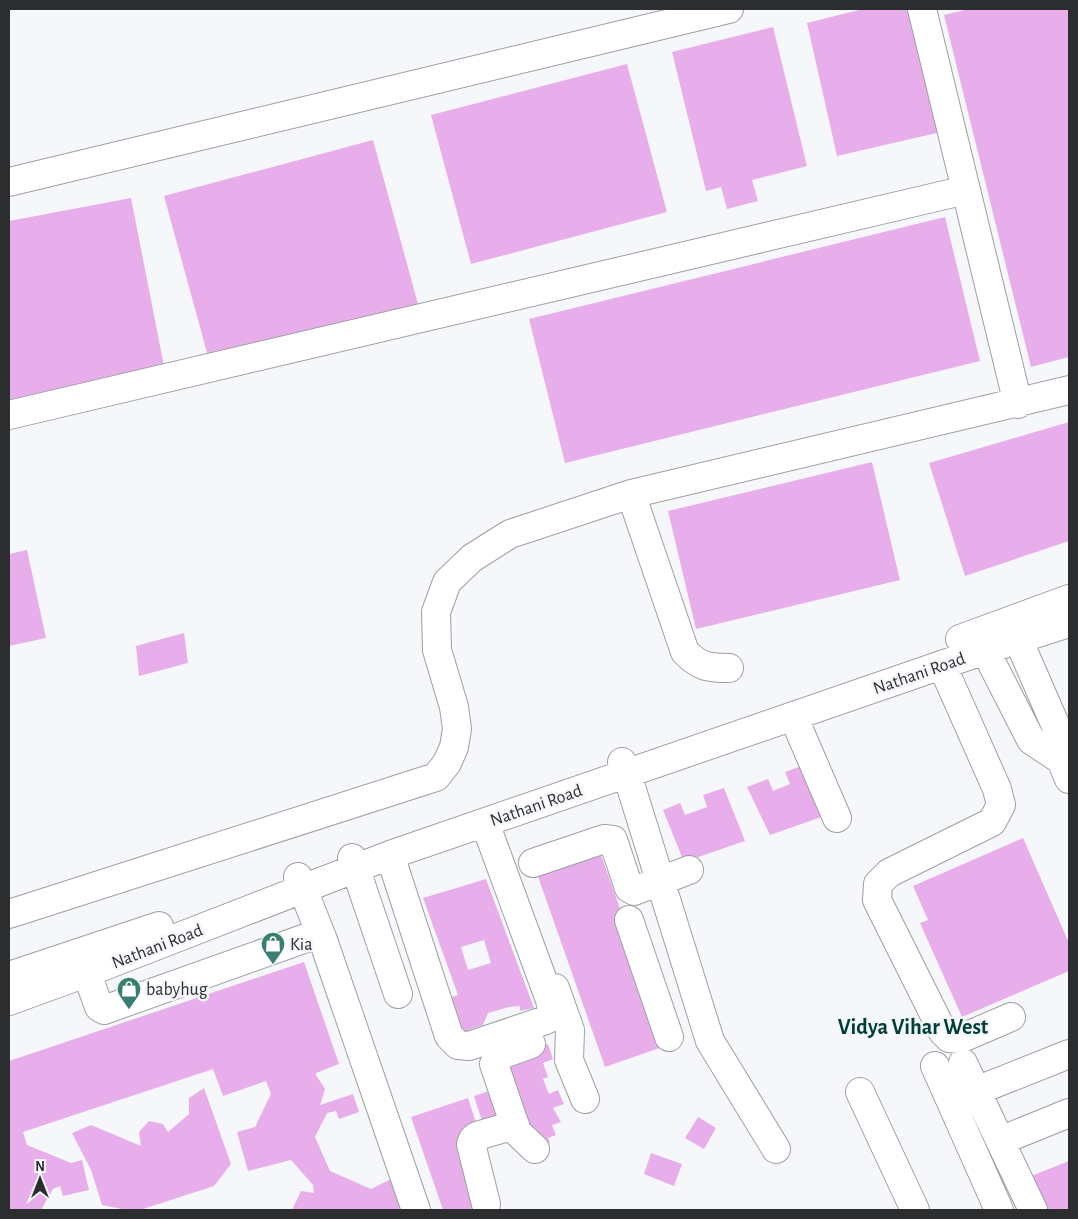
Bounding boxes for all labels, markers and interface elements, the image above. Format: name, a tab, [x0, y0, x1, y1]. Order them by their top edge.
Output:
street label: Nathani Road	[871, 650, 968, 698]
street label: Nathani Road	[488, 782, 585, 830]
street label: Nathani Road	[109, 921, 205, 973]
shop icon: Kia	[260, 931, 286, 965]
place label: Kia	[290, 936, 313, 954]
shop icon: babyhug	[116, 976, 142, 1010]
place label: babyhug	[146, 981, 208, 999]
district label: Vidya Vihar West	[838, 1016, 989, 1039]
north arrow	[15, 1154, 65, 1204]
text: N	[35, 1160, 45, 1174]

